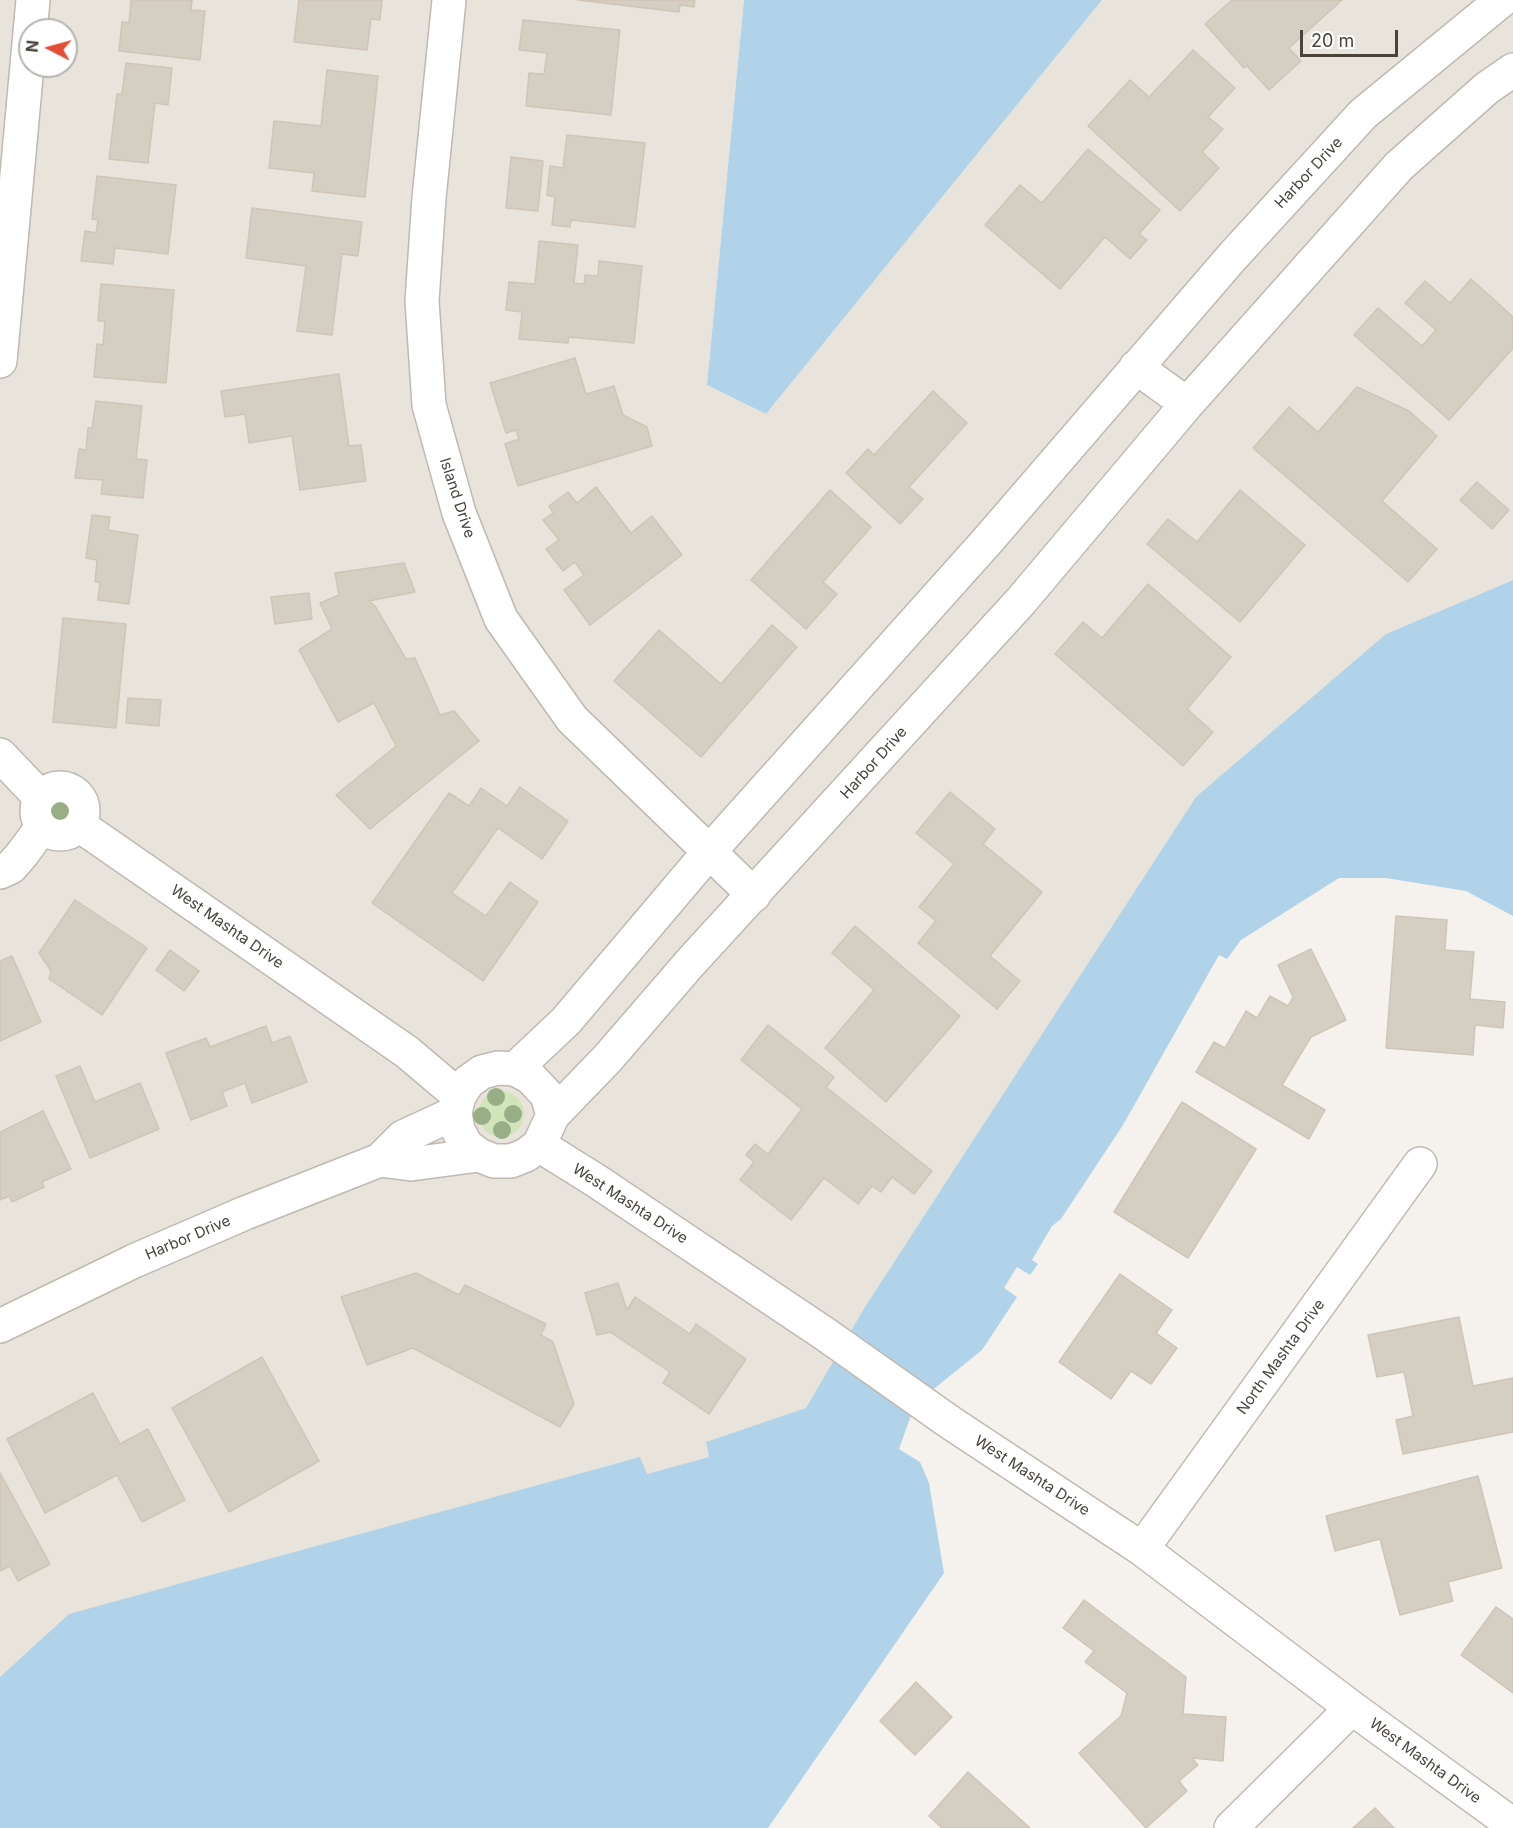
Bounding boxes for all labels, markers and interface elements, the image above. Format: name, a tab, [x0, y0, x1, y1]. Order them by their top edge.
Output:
north arrow	[18, 18, 78, 78]
scale bar	[1303, 18, 1400, 56]
text: 20 m	[1311, 30, 1354, 51]
text: N	[22, 39, 43, 53]
street label: Harbor Drive	[1271, 134, 1347, 212]
street label: Island Drive	[436, 456, 478, 540]
street label: Harbor Drive	[837, 723, 911, 803]
street label: West Mashta Drive	[167, 881, 287, 973]
street label: West Mashta Drive	[569, 1160, 691, 1248]
street label: Harbor Drive	[143, 1212, 233, 1264]
street label: North Mashta Drive	[1233, 1296, 1329, 1418]
street label: West Mashta Drive	[971, 1432, 1093, 1520]
street label: West Mashta Drive	[1366, 1715, 1484, 1807]

